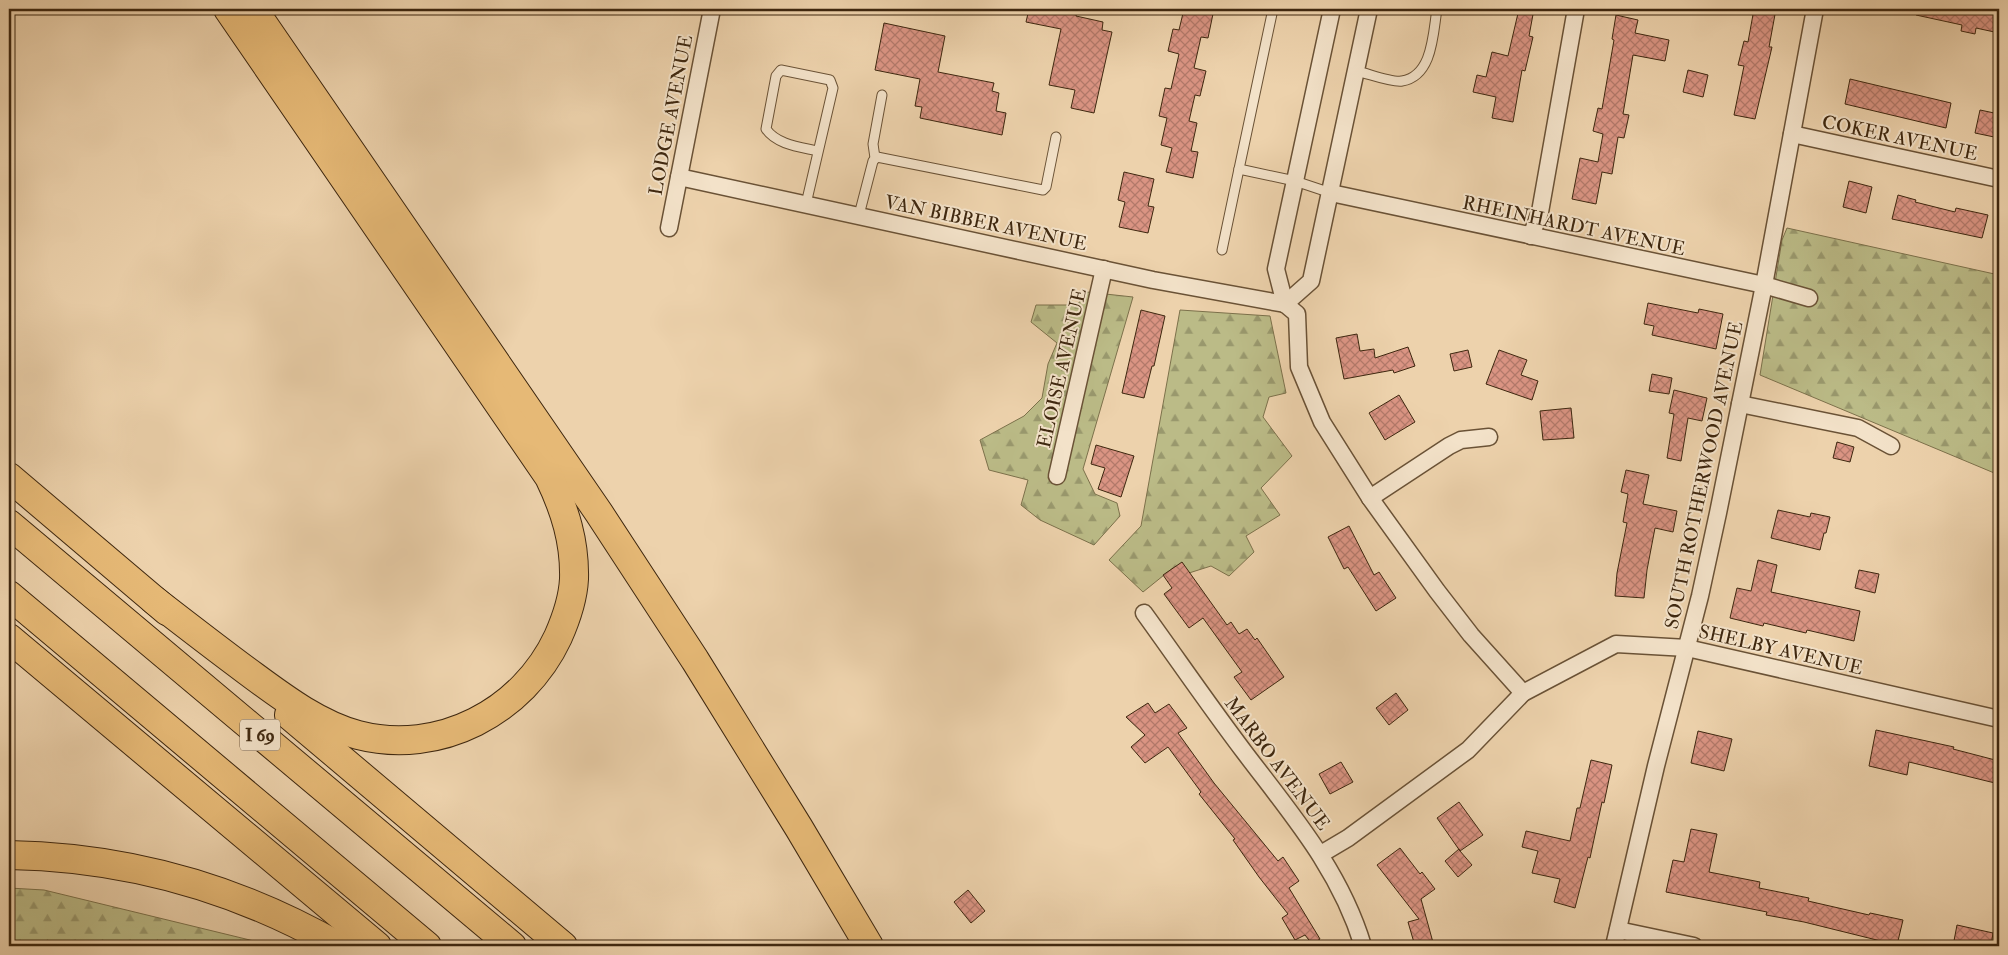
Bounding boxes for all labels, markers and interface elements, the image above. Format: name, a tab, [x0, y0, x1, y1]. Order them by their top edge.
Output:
street label: LODGE AVENUE	[644, 33, 698, 197]
street label: COKER AVENUE	[1820, 110, 1980, 166]
street label: VAN BIBBER AVENUE	[882, 190, 1089, 256]
street label: RHEINHARDT AVENUE	[1460, 191, 1688, 261]
street label: ELOISE AVENUE	[1032, 286, 1092, 450]
street label: SOUTH ROTHERWOOD AVENUE	[1660, 319, 1748, 631]
street label: SHELBY AVENUE	[1696, 619, 1865, 681]
street label: MARBO AVENUE	[1219, 692, 1335, 835]
road number: I 69	[240, 720, 280, 750]

